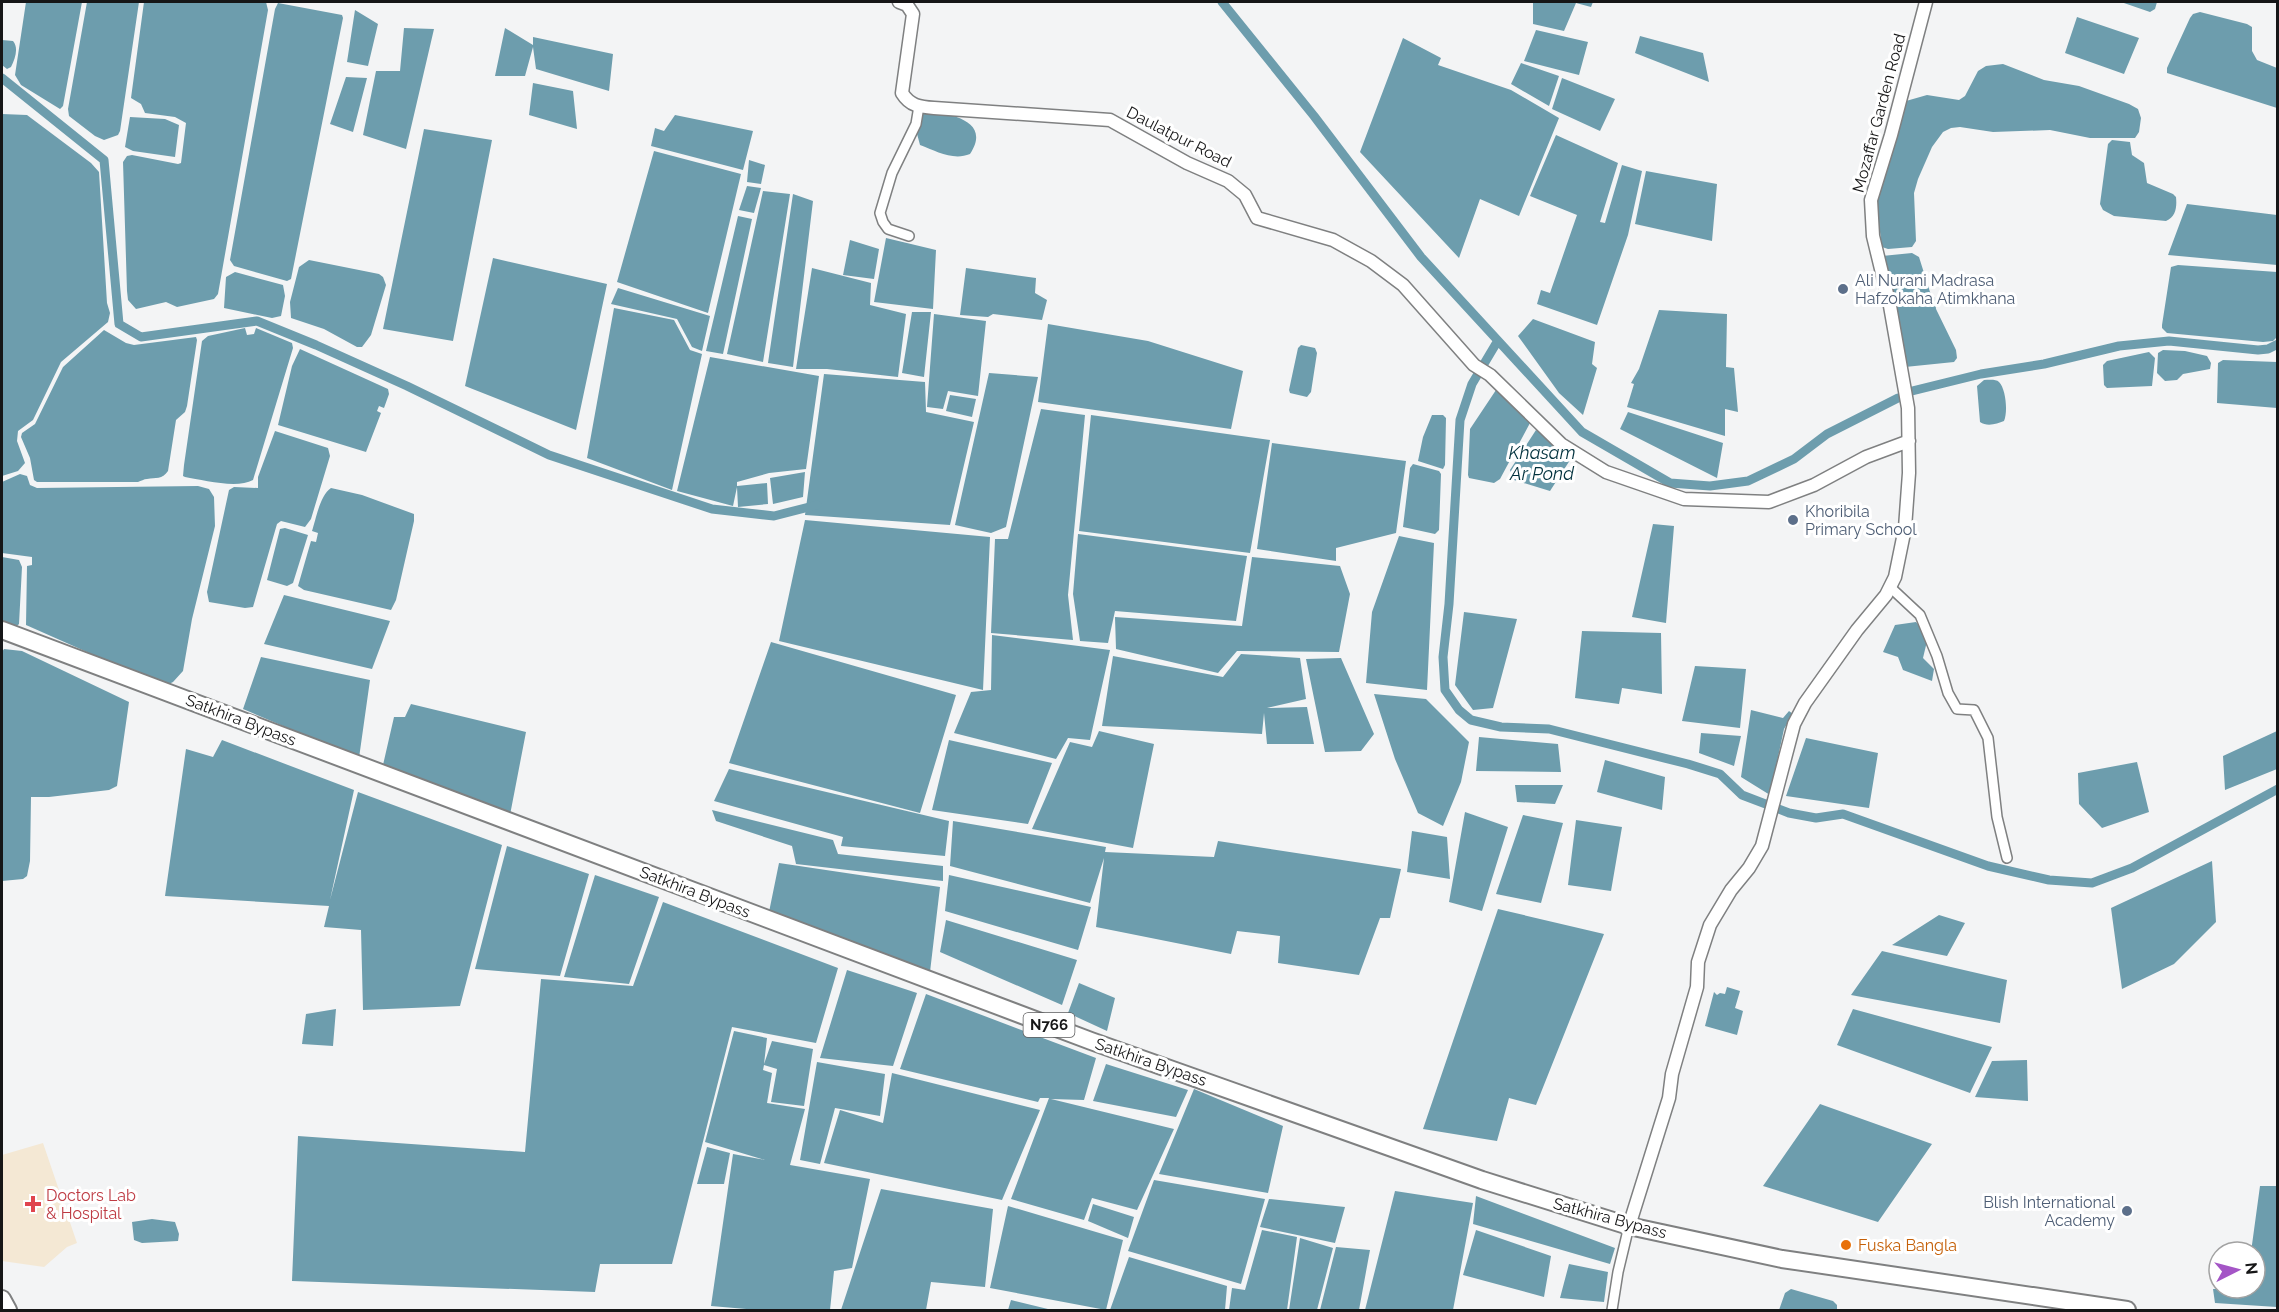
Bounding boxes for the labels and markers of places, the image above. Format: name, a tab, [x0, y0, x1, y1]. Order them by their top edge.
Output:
place label: Ali Nurani Madrasa Hafzokaha Atimkhana	[1855, 271, 2015, 308]
marker: Ali Nurani Madrasa Hafzokaha Atimkhana	[1836, 282, 1850, 296]
place label: Khoribila Primary School	[1805, 502, 1917, 539]
marker: Khoribila Primary School	[1786, 513, 1800, 527]
place label: Doctors Lab & Hospital	[46, 1186, 136, 1223]
place label: Blish International Academy	[1983, 1193, 2116, 1230]
marker: Doctors Lab & Hospital	[24, 1195, 42, 1213]
marker: Blish International Academy	[2120, 1204, 2134, 1218]
place label: Fuska Bangla	[1858, 1236, 1957, 1255]
marker: Fuska Bangla	[1839, 1238, 1853, 1252]

